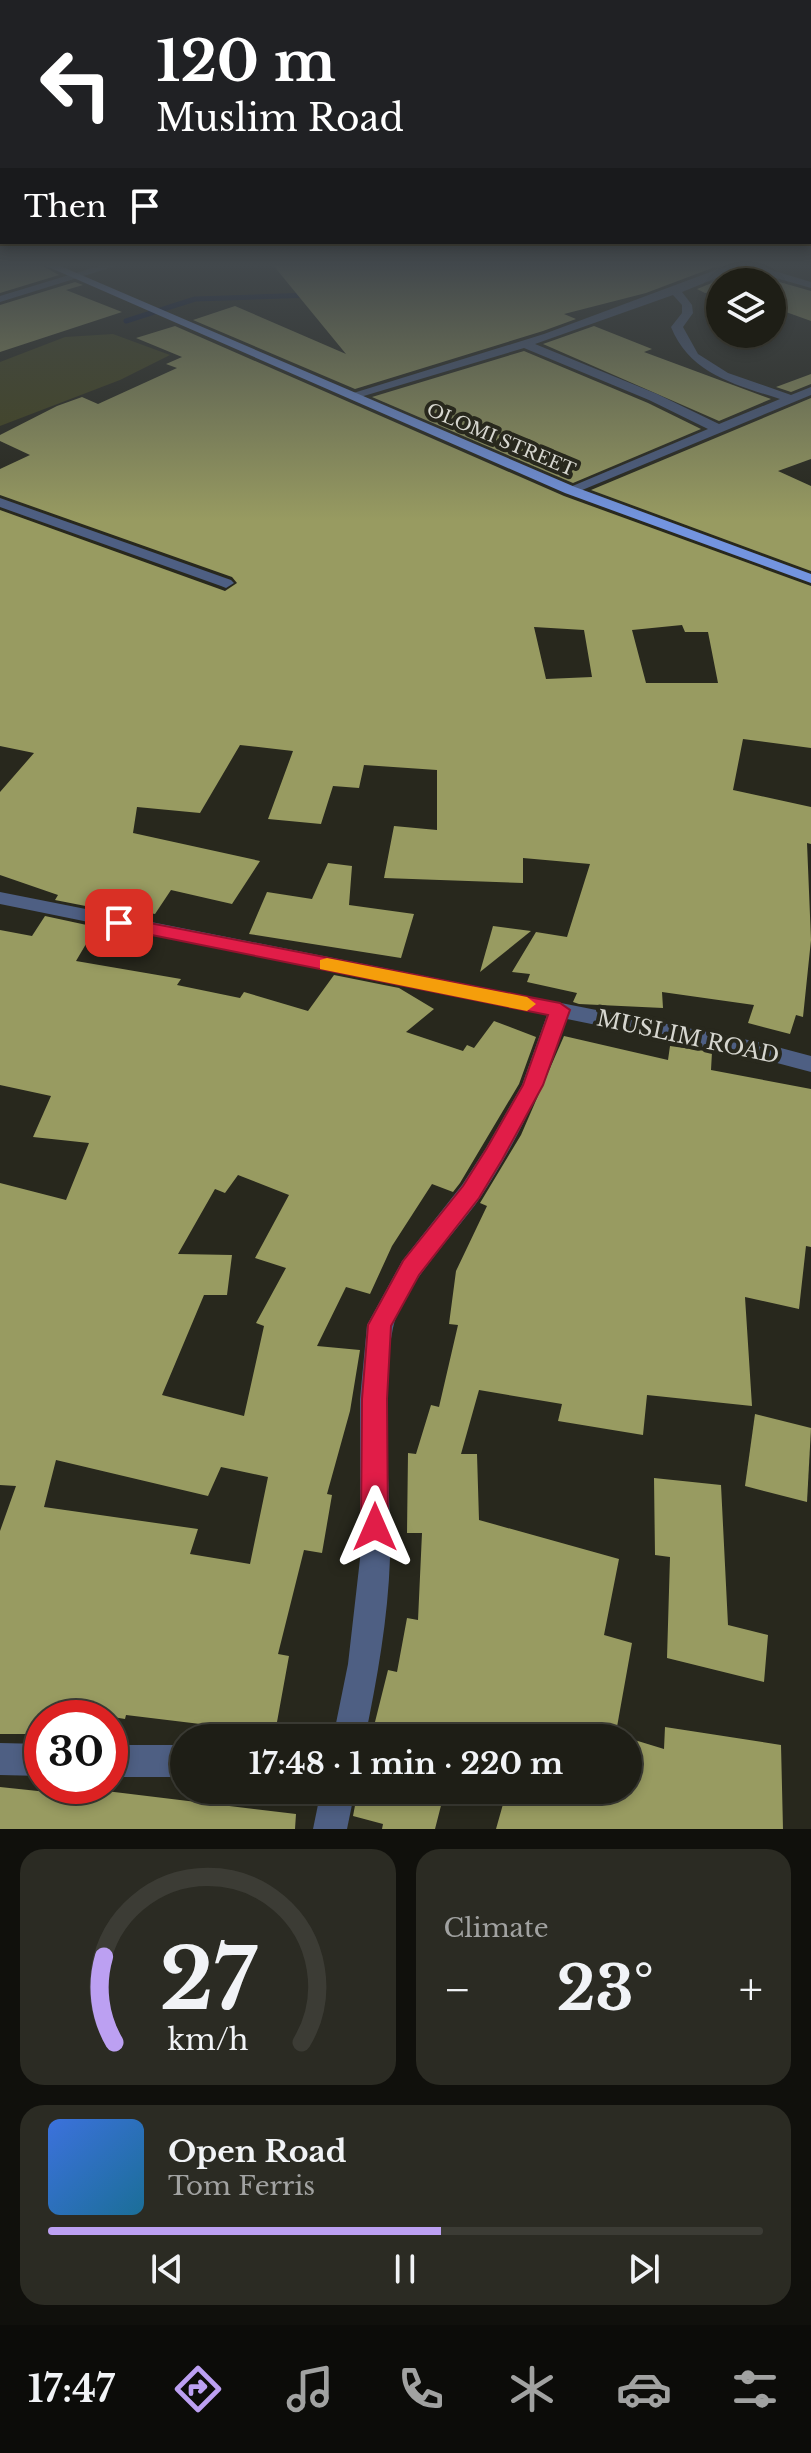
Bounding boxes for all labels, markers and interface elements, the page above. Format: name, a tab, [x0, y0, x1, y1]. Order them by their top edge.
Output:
text: 120 m	[156, 27, 336, 96]
icon: left	[24, 32, 128, 136]
text: Muslim Road	[156, 96, 404, 141]
icon: arrive	[123, 184, 167, 228]
text: Then	[24, 188, 107, 225]
map controls	[706, 268, 786, 348]
button: layers	[706, 268, 786, 348]
street label: OLOMI STREET	[423, 399, 579, 482]
pin	[85, 889, 153, 957]
icon: arrive	[97, 901, 141, 945]
street label: MUSLIM ROAD	[594, 1004, 782, 1070]
position arrow	[333, 1485, 417, 1569]
speed limit sign: 30	[24, 1700, 128, 1804]
text: 17:48 · 1 min · 220 m	[249, 1745, 563, 1782]
text: Climate	[444, 1912, 549, 1944]
text: 27	[159, 1928, 257, 2031]
text: 23°	[556, 1952, 654, 2026]
text: −	[444, 1962, 471, 2017]
text: +	[739, 1962, 763, 2017]
text: km/h	[167, 2022, 248, 2058]
text: Open Road	[168, 2133, 347, 2170]
text: Tom Ferris	[168, 2170, 315, 2202]
icon: previous	[145, 2247, 189, 2291]
icon: pause	[383, 2247, 427, 2291]
icon: next	[622, 2247, 666, 2291]
icon: directions	[170, 2361, 226, 2417]
icon: music	[282, 2361, 338, 2417]
icon: phone	[393, 2361, 449, 2417]
icon: climate	[504, 2361, 560, 2417]
icon: car	[616, 2361, 672, 2417]
icon: filters	[727, 2361, 783, 2417]
text: 17:47	[28, 2367, 115, 2412]

